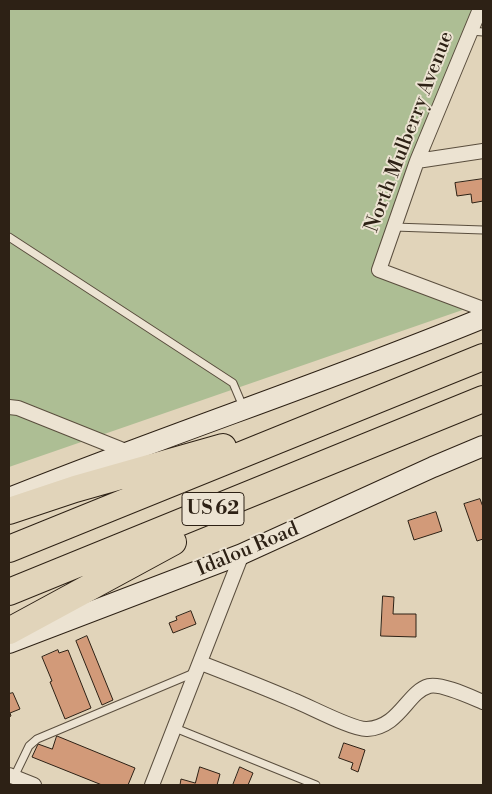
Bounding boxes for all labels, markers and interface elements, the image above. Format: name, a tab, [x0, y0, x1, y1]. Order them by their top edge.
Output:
street label: North Mulberry Avenue	[361, 28, 459, 236]
road number: US 62	[182, 492, 244, 526]
street label: Idalou Road	[194, 518, 302, 582]

